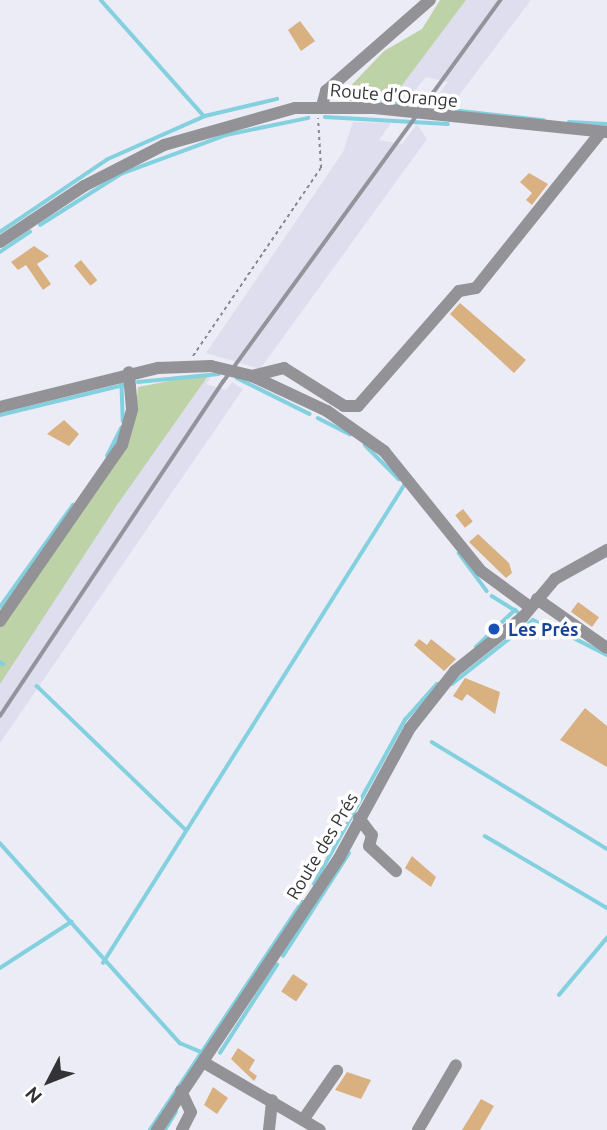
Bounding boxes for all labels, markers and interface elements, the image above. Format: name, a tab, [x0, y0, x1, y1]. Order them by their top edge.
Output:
street label: Route d'Orange	[329, 79, 459, 111]
place label: Les Prés	[508, 618, 579, 640]
marker: Les Prés	[486, 621, 502, 637]
street label: Route des Prés	[282, 789, 362, 903]
north arrow	[14, 1046, 84, 1116]
text: N	[20, 1082, 46, 1108]

